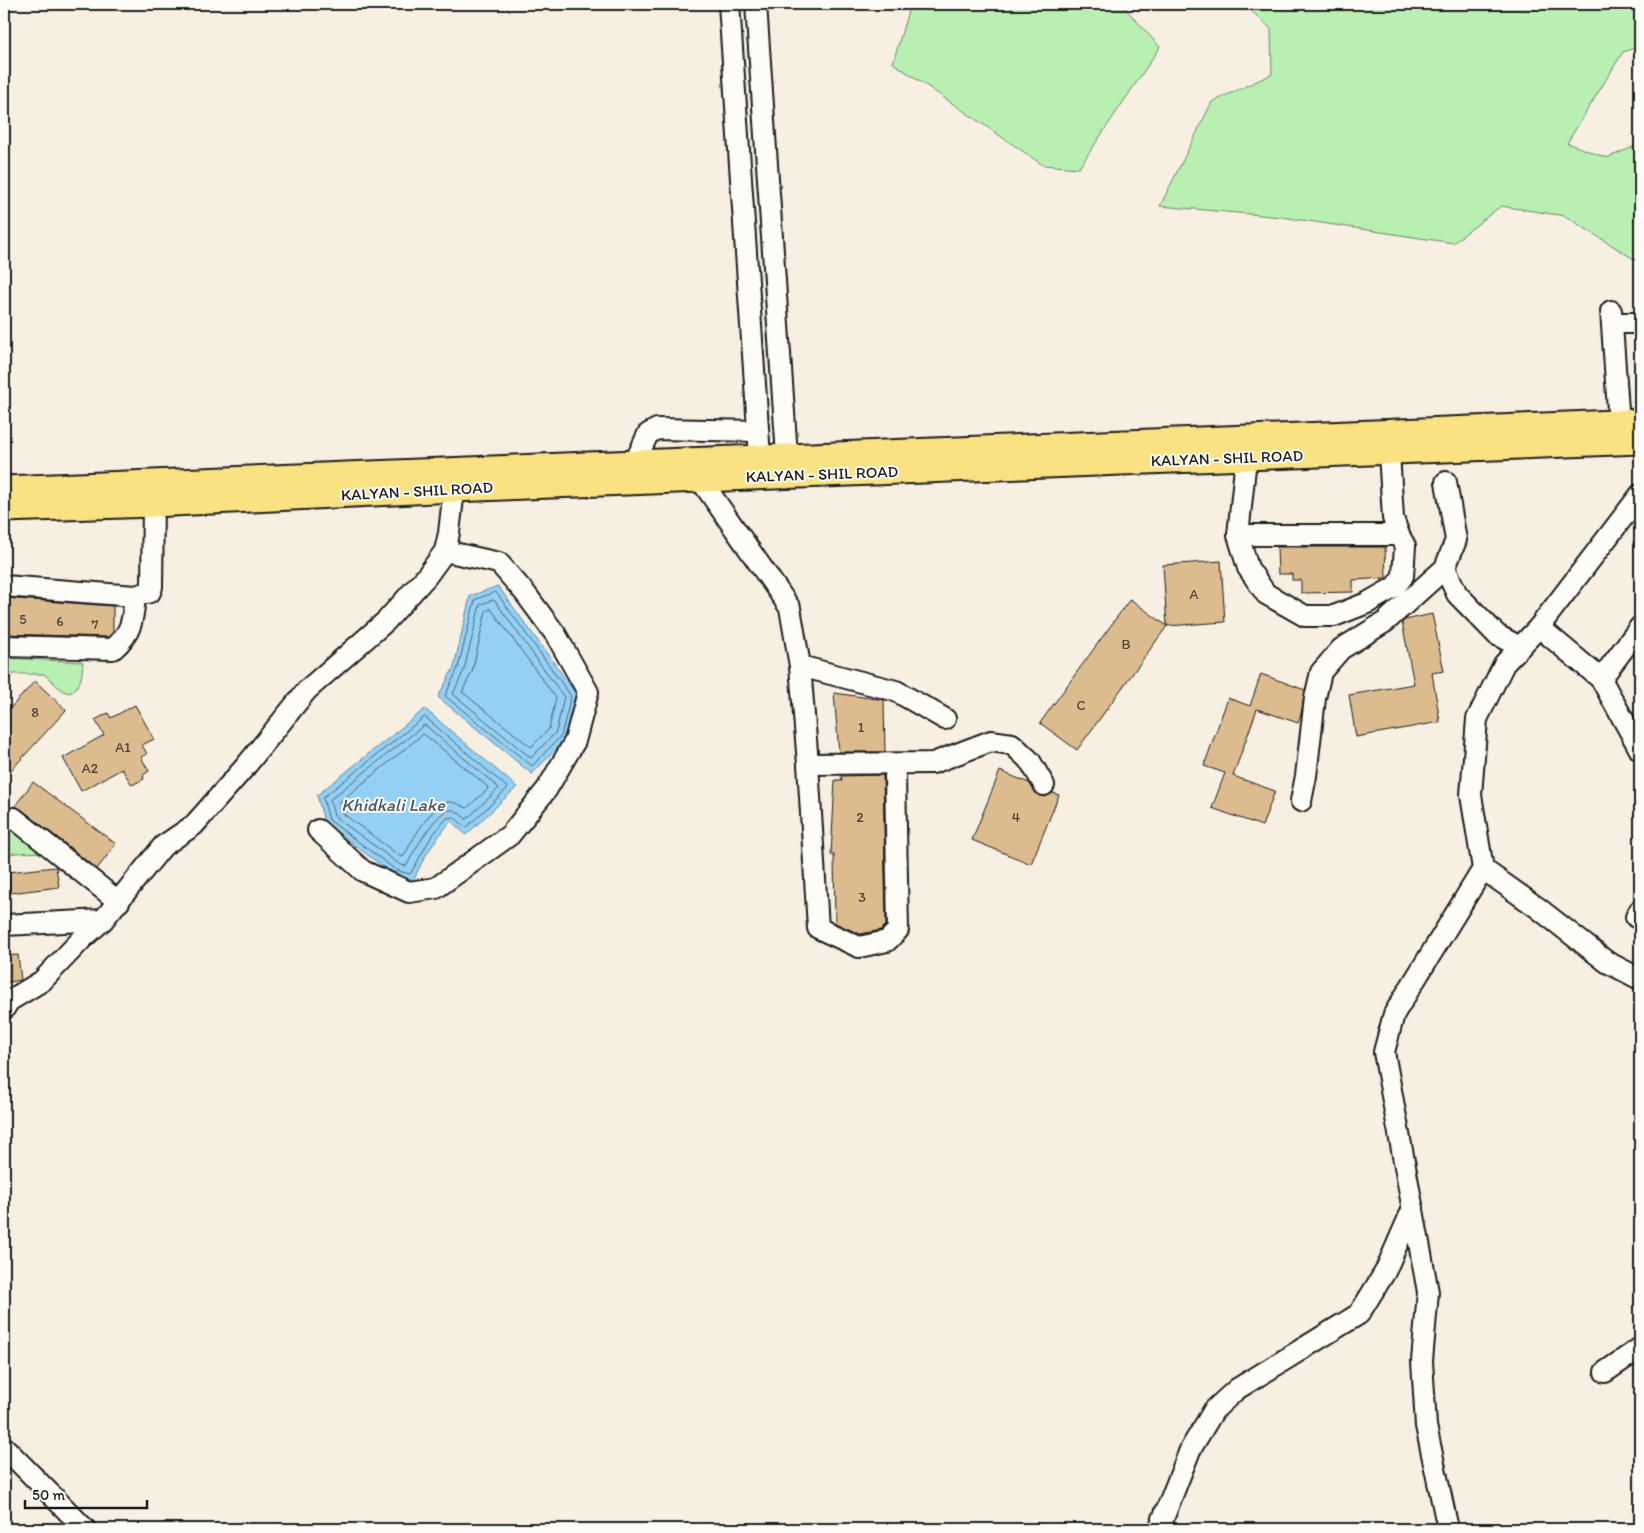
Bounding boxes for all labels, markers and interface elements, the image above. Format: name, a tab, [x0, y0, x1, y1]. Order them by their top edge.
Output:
street label: KALYAN - SHIL ROAD	[1151, 446, 1303, 470]
street label: KALYAN - SHIL ROAD	[746, 462, 898, 486]
street label: KALYAN - SHIL ROAD	[340, 478, 494, 504]
house number: A	[1190, 586, 1199, 603]
house number: 5	[19, 611, 27, 628]
house number: 6	[56, 613, 64, 630]
house number: 7	[92, 616, 99, 633]
house number: B	[1121, 636, 1131, 653]
house number: C	[1076, 697, 1086, 714]
house number: 8	[31, 704, 39, 721]
house number: 1	[858, 719, 865, 736]
house number: A1	[115, 739, 131, 756]
house number: A2	[82, 760, 99, 777]
water label: Khidkali Lake	[341, 794, 446, 816]
house number: 2	[856, 809, 864, 826]
house number: 4	[1012, 809, 1021, 826]
house number: 3	[858, 889, 866, 906]
scale bar	[25, 1478, 148, 1510]
text: 50 m	[32, 1486, 65, 1504]

